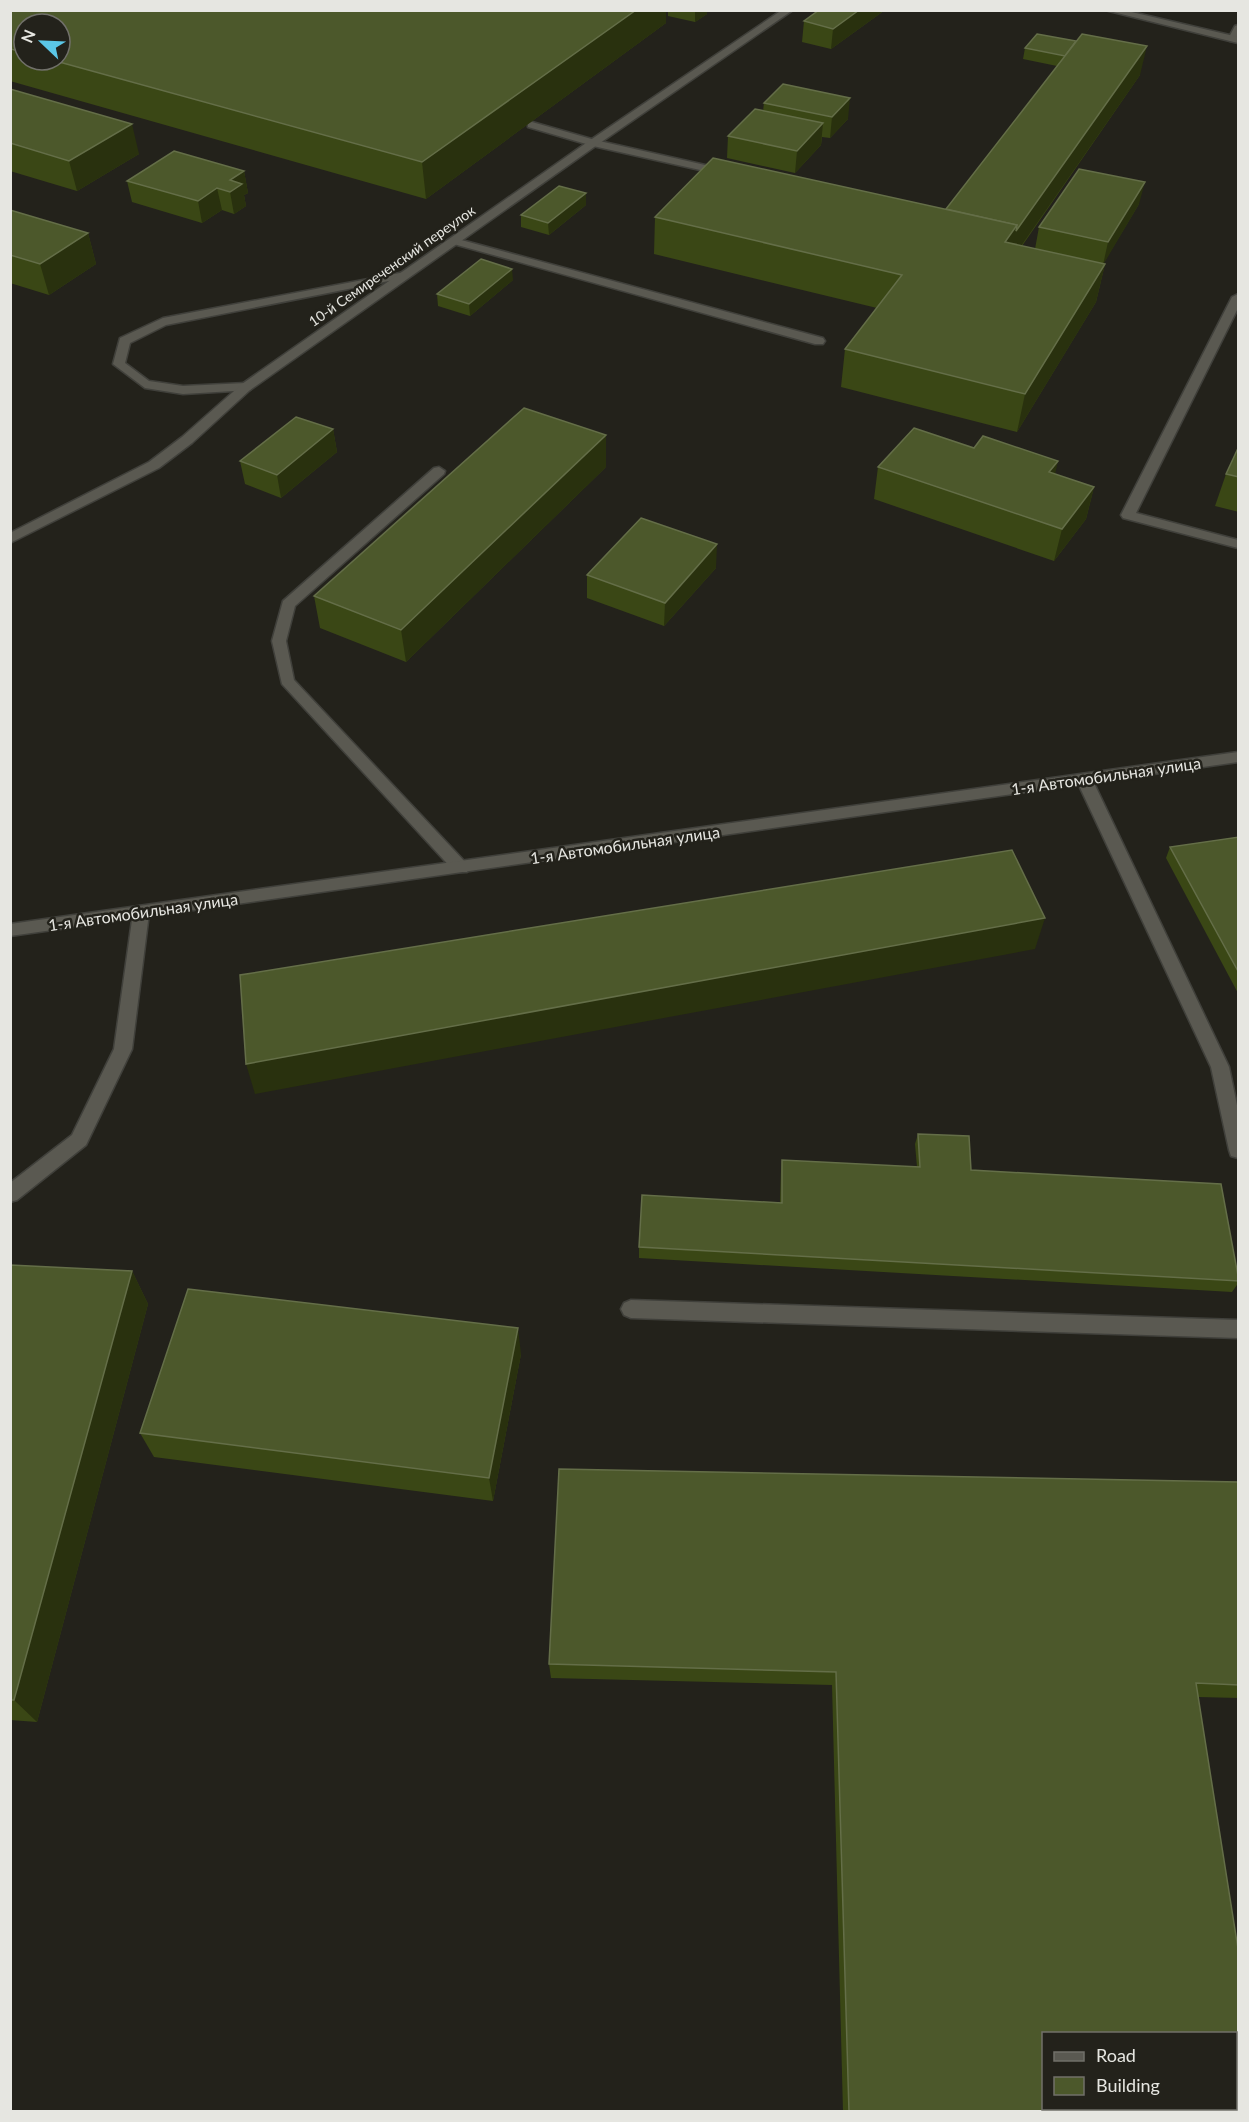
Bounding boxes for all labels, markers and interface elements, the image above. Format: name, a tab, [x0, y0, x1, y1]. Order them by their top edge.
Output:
north arrow	[12, 12, 72, 72]
text: N	[17, 27, 39, 45]
street label: 10-й Семиреченский переулок	[305, 201, 479, 330]
street label: 1-я Автомобильная улица	[1010, 753, 1202, 798]
street label: 1-я Автомобильная улица	[529, 822, 721, 867]
street label: 1-я Автомобильная улица	[47, 889, 239, 934]
legend	[1042, 2032, 1237, 2110]
text: Road	[1096, 2044, 1136, 2066]
text: Building	[1096, 2074, 1160, 2096]

